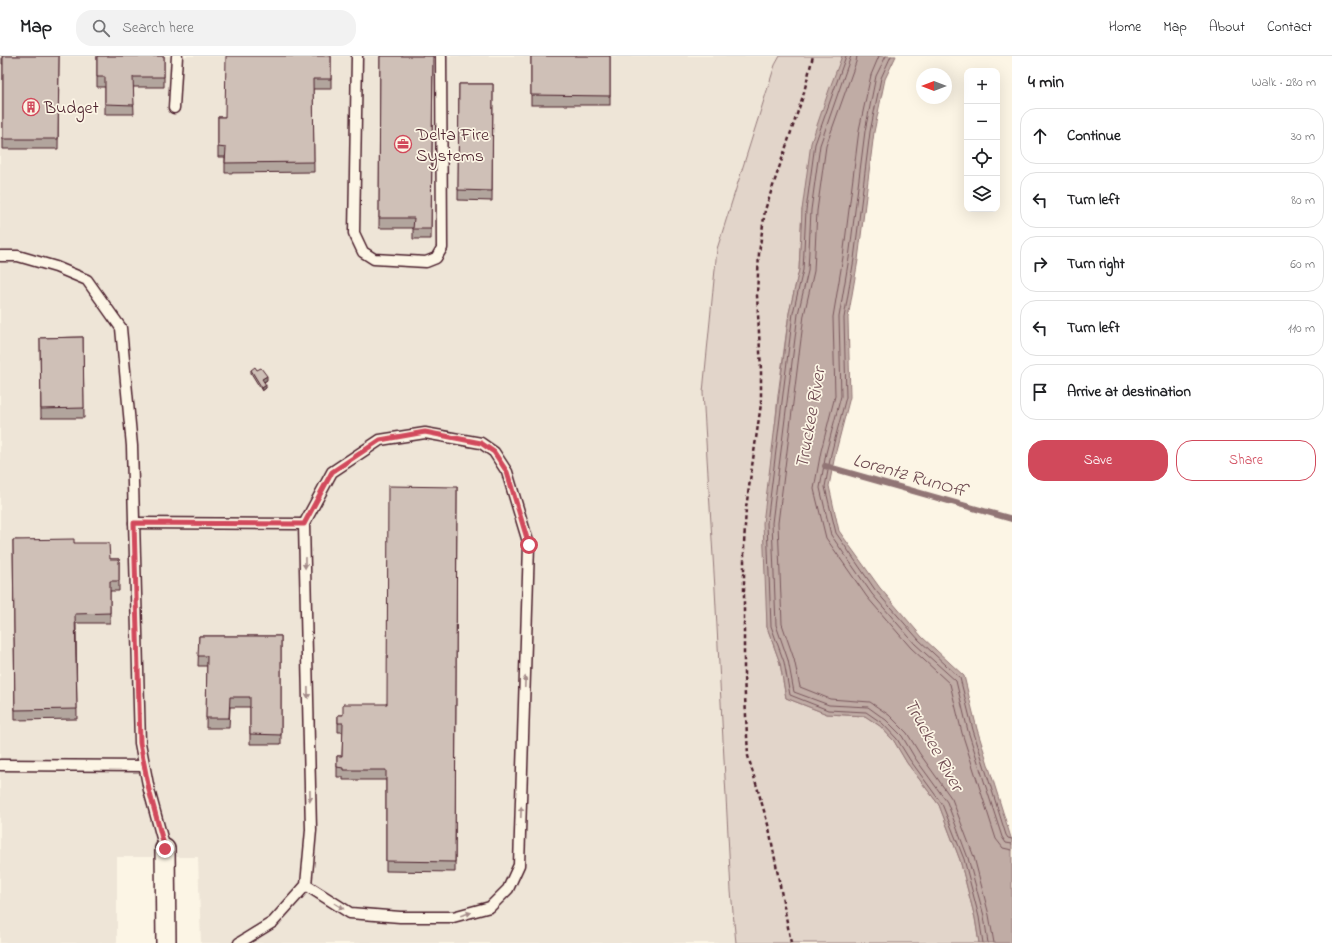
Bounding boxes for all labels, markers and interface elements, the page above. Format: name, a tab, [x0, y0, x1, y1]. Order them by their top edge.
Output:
search box	[76, 10, 356, 46]
text: Map	[20, 14, 52, 41]
icon: search	[90, 17, 112, 39]
text: Search here	[122, 17, 194, 39]
text: Home	[1109, 17, 1141, 38]
text: Map	[1163, 17, 1187, 38]
text: About	[1209, 17, 1245, 38]
text: Contact	[1267, 17, 1312, 38]
north arrow	[916, 68, 952, 104]
map controls	[964, 68, 1000, 212]
button: +	[964, 68, 1000, 104]
text: 4 min	[1028, 70, 1064, 95]
text: Walk · 280 m	[1251, 73, 1316, 92]
place label: Budget	[43, 96, 99, 123]
building icon: Budget	[21, 97, 41, 117]
button: −	[964, 104, 1000, 140]
place label: Delta Fire Systems	[415, 123, 490, 170]
icon: ahead	[1029, 125, 1051, 147]
text: Continue	[1067, 125, 1121, 147]
text: 30 m	[1291, 127, 1315, 146]
office icon: Delta Fire Systems	[393, 134, 413, 154]
button: locate	[964, 140, 1000, 176]
button: layers	[964, 176, 1000, 212]
icon: left	[1029, 189, 1051, 211]
text: Turn left	[1067, 189, 1120, 211]
text: 80 m	[1291, 191, 1315, 210]
icon: right	[1029, 253, 1051, 275]
text: Turn right	[1067, 253, 1125, 275]
text: 60 m	[1290, 255, 1315, 274]
icon: left	[1029, 317, 1051, 339]
text: Turn left	[1067, 317, 1120, 339]
text: 110 m	[1288, 319, 1315, 338]
water label: Truckee River	[789, 364, 834, 471]
icon: arrive	[1029, 381, 1051, 403]
text: Arrive at destination	[1067, 381, 1191, 403]
button: Save	[1028, 440, 1168, 481]
button: Share	[1176, 440, 1316, 481]
water label: Lorentz RunOff	[850, 447, 972, 506]
route start	[520, 536, 538, 554]
one-way arrow	[302, 557, 308, 570]
one-way arrow	[521, 676, 528, 688]
one-way arrow	[305, 687, 311, 700]
water label: Truckee River	[896, 694, 970, 798]
one-way arrow	[307, 790, 313, 803]
one-way arrow	[518, 805, 524, 818]
route end	[156, 840, 174, 858]
one-way arrow	[334, 902, 344, 910]
one-way arrow	[461, 911, 473, 917]

